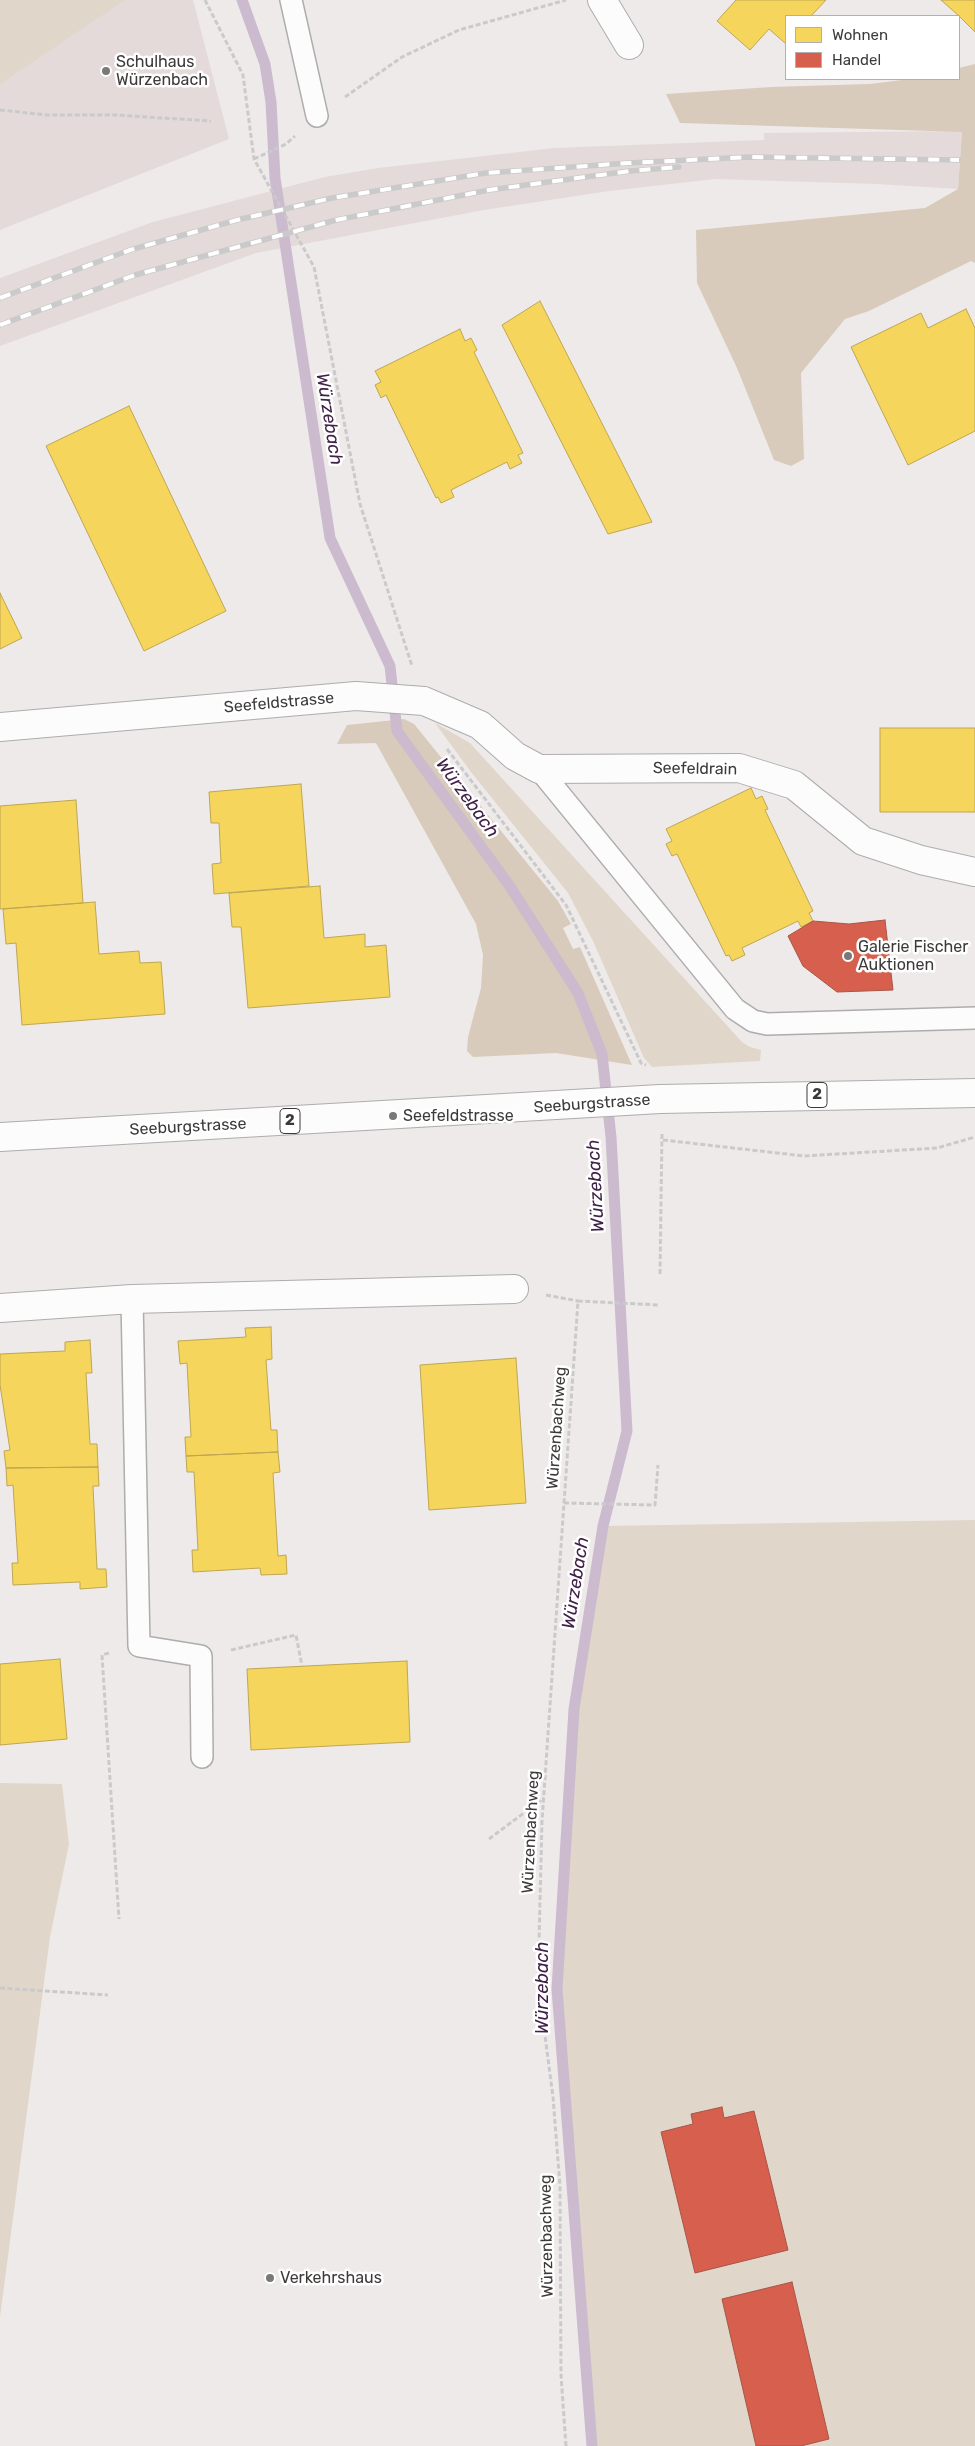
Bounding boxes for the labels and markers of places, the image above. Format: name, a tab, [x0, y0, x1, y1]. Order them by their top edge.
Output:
place label: Schulhaus Würzenbach	[116, 52, 208, 90]
marker: Schulhaus Würzenbach	[100, 65, 112, 77]
place label: Galerie Fischer Auktionen	[858, 937, 968, 975]
marker: Galerie Fischer Auktionen	[842, 950, 854, 962]
place label: Seefeldstrasse	[403, 1106, 514, 1126]
marker: Seefeldstrasse	[387, 1110, 399, 1122]
place label: Verkehrshaus	[280, 2268, 382, 2288]
marker: Verkehrshaus	[264, 2272, 276, 2284]

